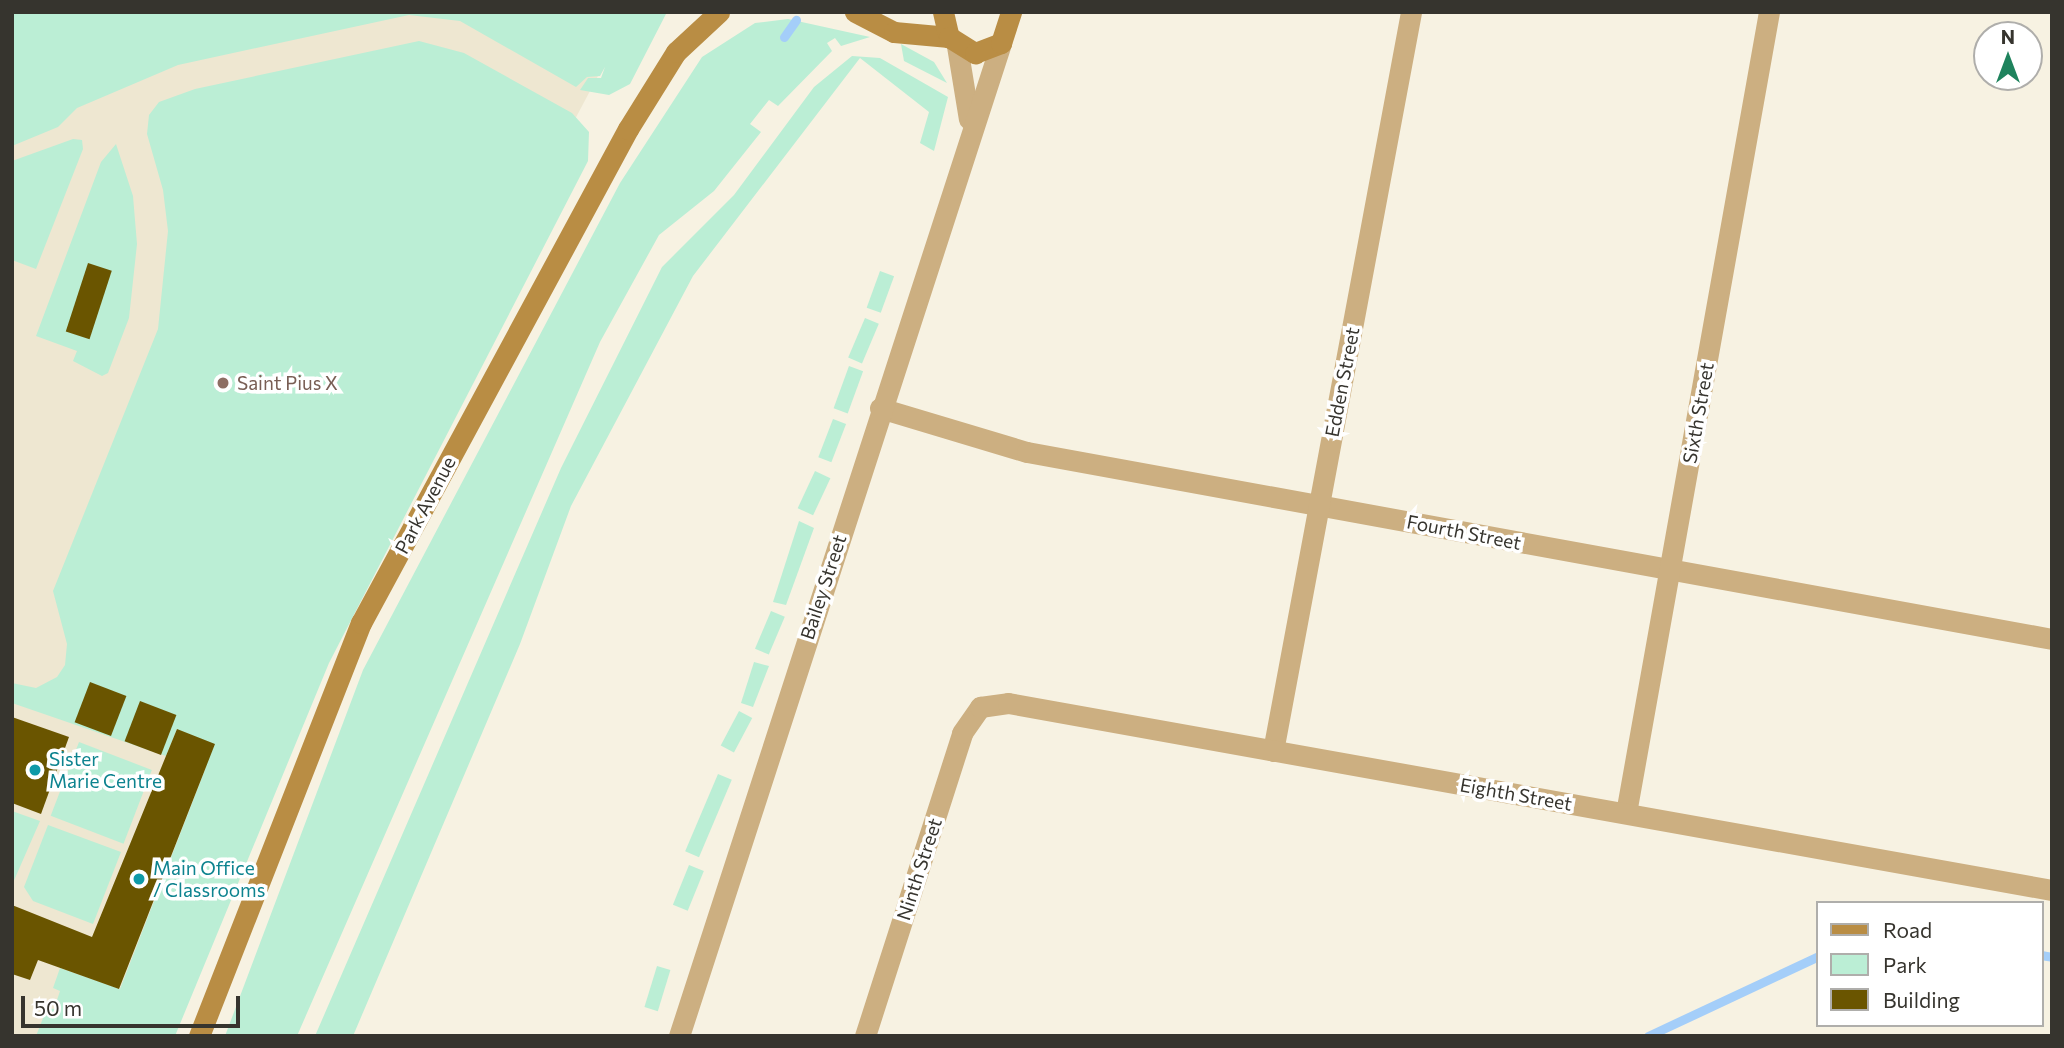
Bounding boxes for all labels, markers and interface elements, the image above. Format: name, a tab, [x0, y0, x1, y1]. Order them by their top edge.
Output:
north arrow	[1973, 21, 2043, 91]
text: N	[2001, 25, 2015, 48]
street label: Edden Street	[1320, 325, 1364, 439]
street label: Sixth Street	[1678, 361, 1718, 465]
place label: Saint Pius X	[237, 372, 338, 394]
marker: Saint Pius X	[215, 375, 231, 391]
street label: Park Avenue	[390, 453, 460, 557]
street label: Fourth Street	[1405, 510, 1523, 554]
street label: Bailey Street	[795, 532, 851, 642]
place label: Sister Marie Centre	[49, 748, 162, 792]
marker: Sister Marie Centre	[27, 762, 43, 778]
street label: Eighth Street	[1458, 773, 1574, 815]
street label: Ninth Street	[892, 815, 946, 923]
place label: Main Office / Classrooms	[153, 857, 265, 901]
marker: Main Office / Classrooms	[131, 871, 147, 887]
legend	[1815, 901, 2043, 1027]
text: Road	[1883, 917, 1932, 942]
text: Park	[1883, 952, 1927, 977]
scale bar	[24, 982, 243, 1026]
text: Building	[1883, 987, 1960, 1012]
text: 50 m	[34, 995, 82, 1020]

